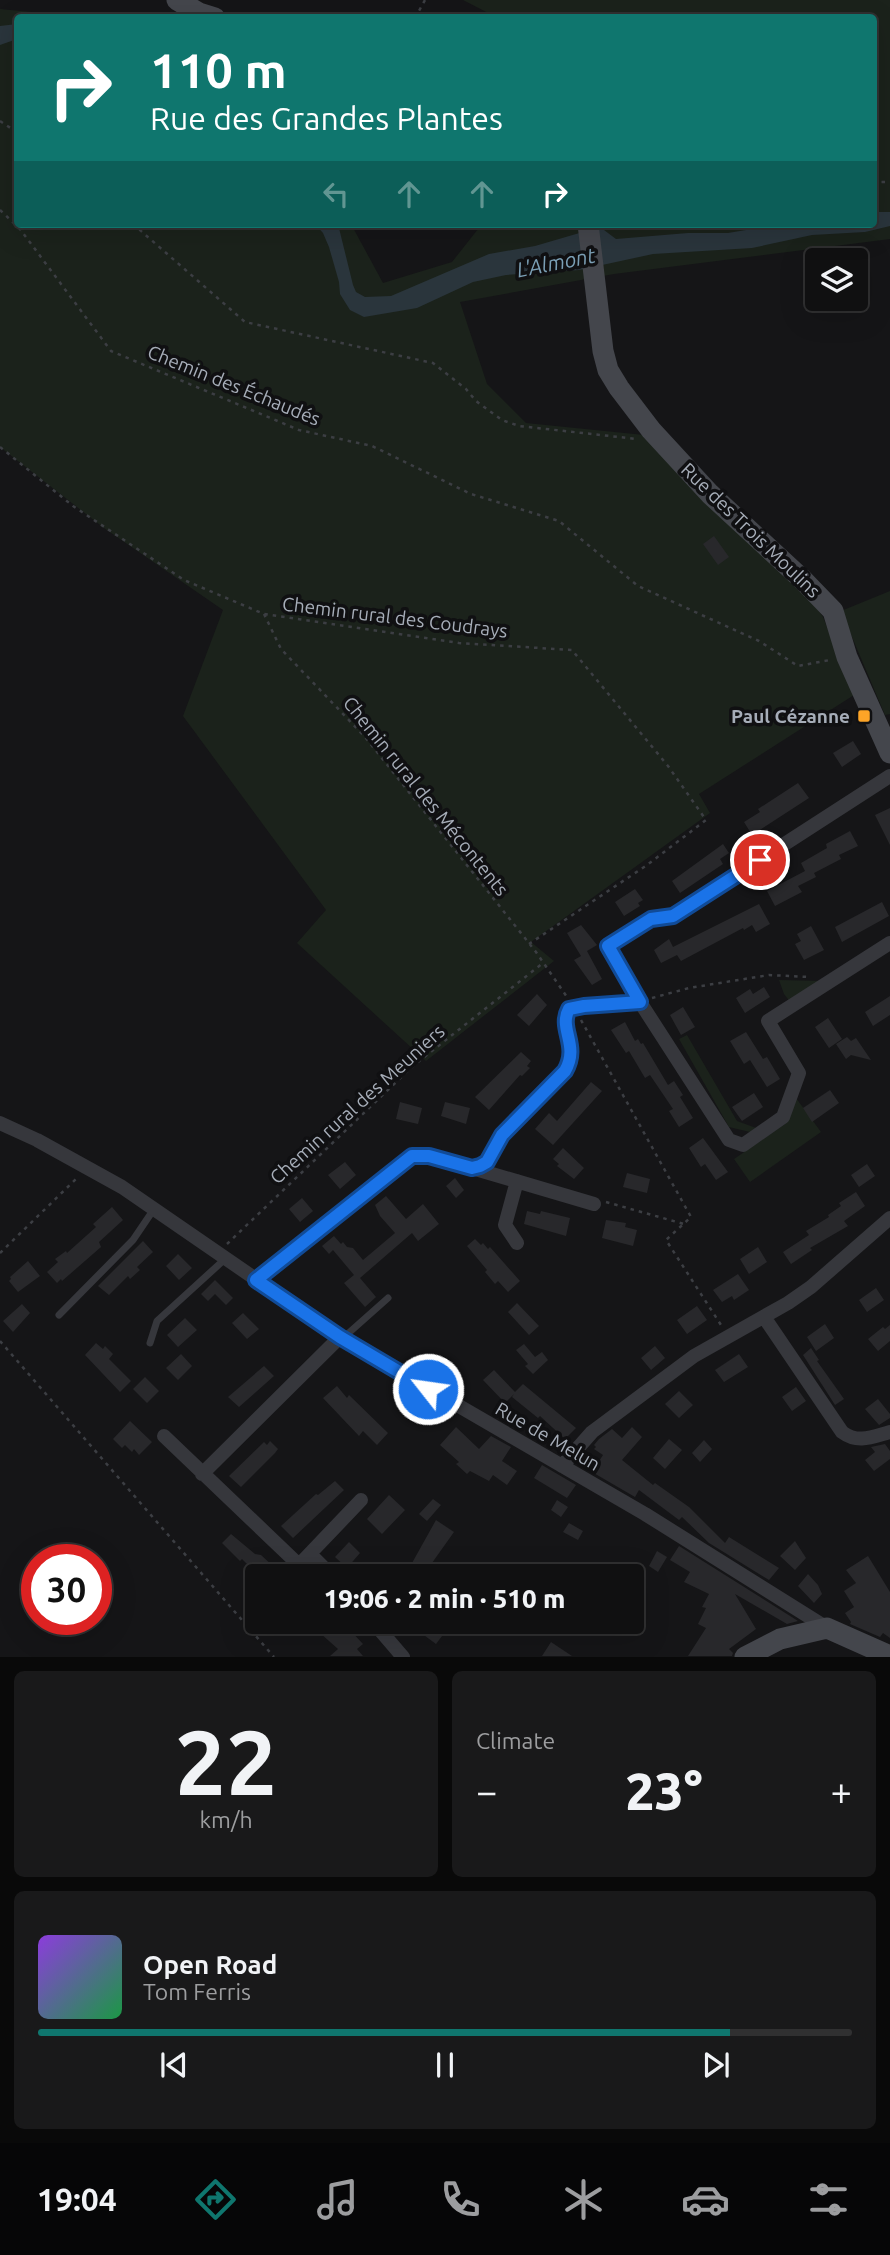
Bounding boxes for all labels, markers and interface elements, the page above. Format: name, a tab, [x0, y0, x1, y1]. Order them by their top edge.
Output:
icon: right	[35, 42, 126, 133]
text: 110 m	[150, 42, 287, 97]
text: Rue des Grandes Plantes	[150, 100, 503, 136]
icon: left	[317, 175, 355, 213]
icon: ahead	[390, 175, 428, 213]
icon: ahead	[463, 175, 501, 213]
icon: right	[536, 175, 574, 213]
water label: L'Almont	[515, 242, 598, 281]
map controls	[805, 248, 868, 311]
button: layers	[805, 248, 868, 311]
street label: Chemin des Échaudés	[144, 340, 324, 430]
street label: Rue des Trois Moulins	[677, 458, 825, 602]
street label: Chemin rural des Coudrays	[281, 592, 509, 642]
street label: Chemin rural des Mécontents	[339, 692, 513, 900]
place label: Paul Cézanne	[731, 705, 850, 727]
marker: Paul Cézanne	[856, 708, 872, 724]
pin	[730, 830, 790, 890]
icon: arrive	[741, 841, 779, 879]
street label: Chemin rural des Meuniers	[265, 1020, 449, 1188]
position arrow	[391, 1352, 465, 1426]
street label: Rue de Melun	[492, 1397, 604, 1475]
speed limit sign: 30	[21, 1544, 112, 1635]
text: 19:06 · 2 min · 510 m	[324, 1584, 565, 1613]
text: 22	[175, 1710, 277, 1812]
text: Climate	[476, 1728, 555, 1753]
text: 23°	[625, 1762, 703, 1820]
text: −	[476, 1770, 497, 1812]
text: +	[831, 1770, 852, 1812]
text: km/h	[199, 1807, 253, 1832]
text: Open Road	[143, 1950, 277, 1979]
text: Tom Ferris	[143, 1979, 251, 2004]
icon: previous	[155, 2046, 193, 2084]
icon: pause	[426, 2046, 464, 2084]
icon: next	[697, 2046, 735, 2084]
icon: directions	[191, 2175, 240, 2224]
icon: music	[313, 2175, 362, 2224]
icon: phone	[436, 2175, 485, 2224]
icon: climate	[559, 2175, 608, 2224]
icon: car	[681, 2175, 730, 2224]
icon: filters	[804, 2175, 853, 2224]
text: 19:04	[37, 2181, 117, 2217]

